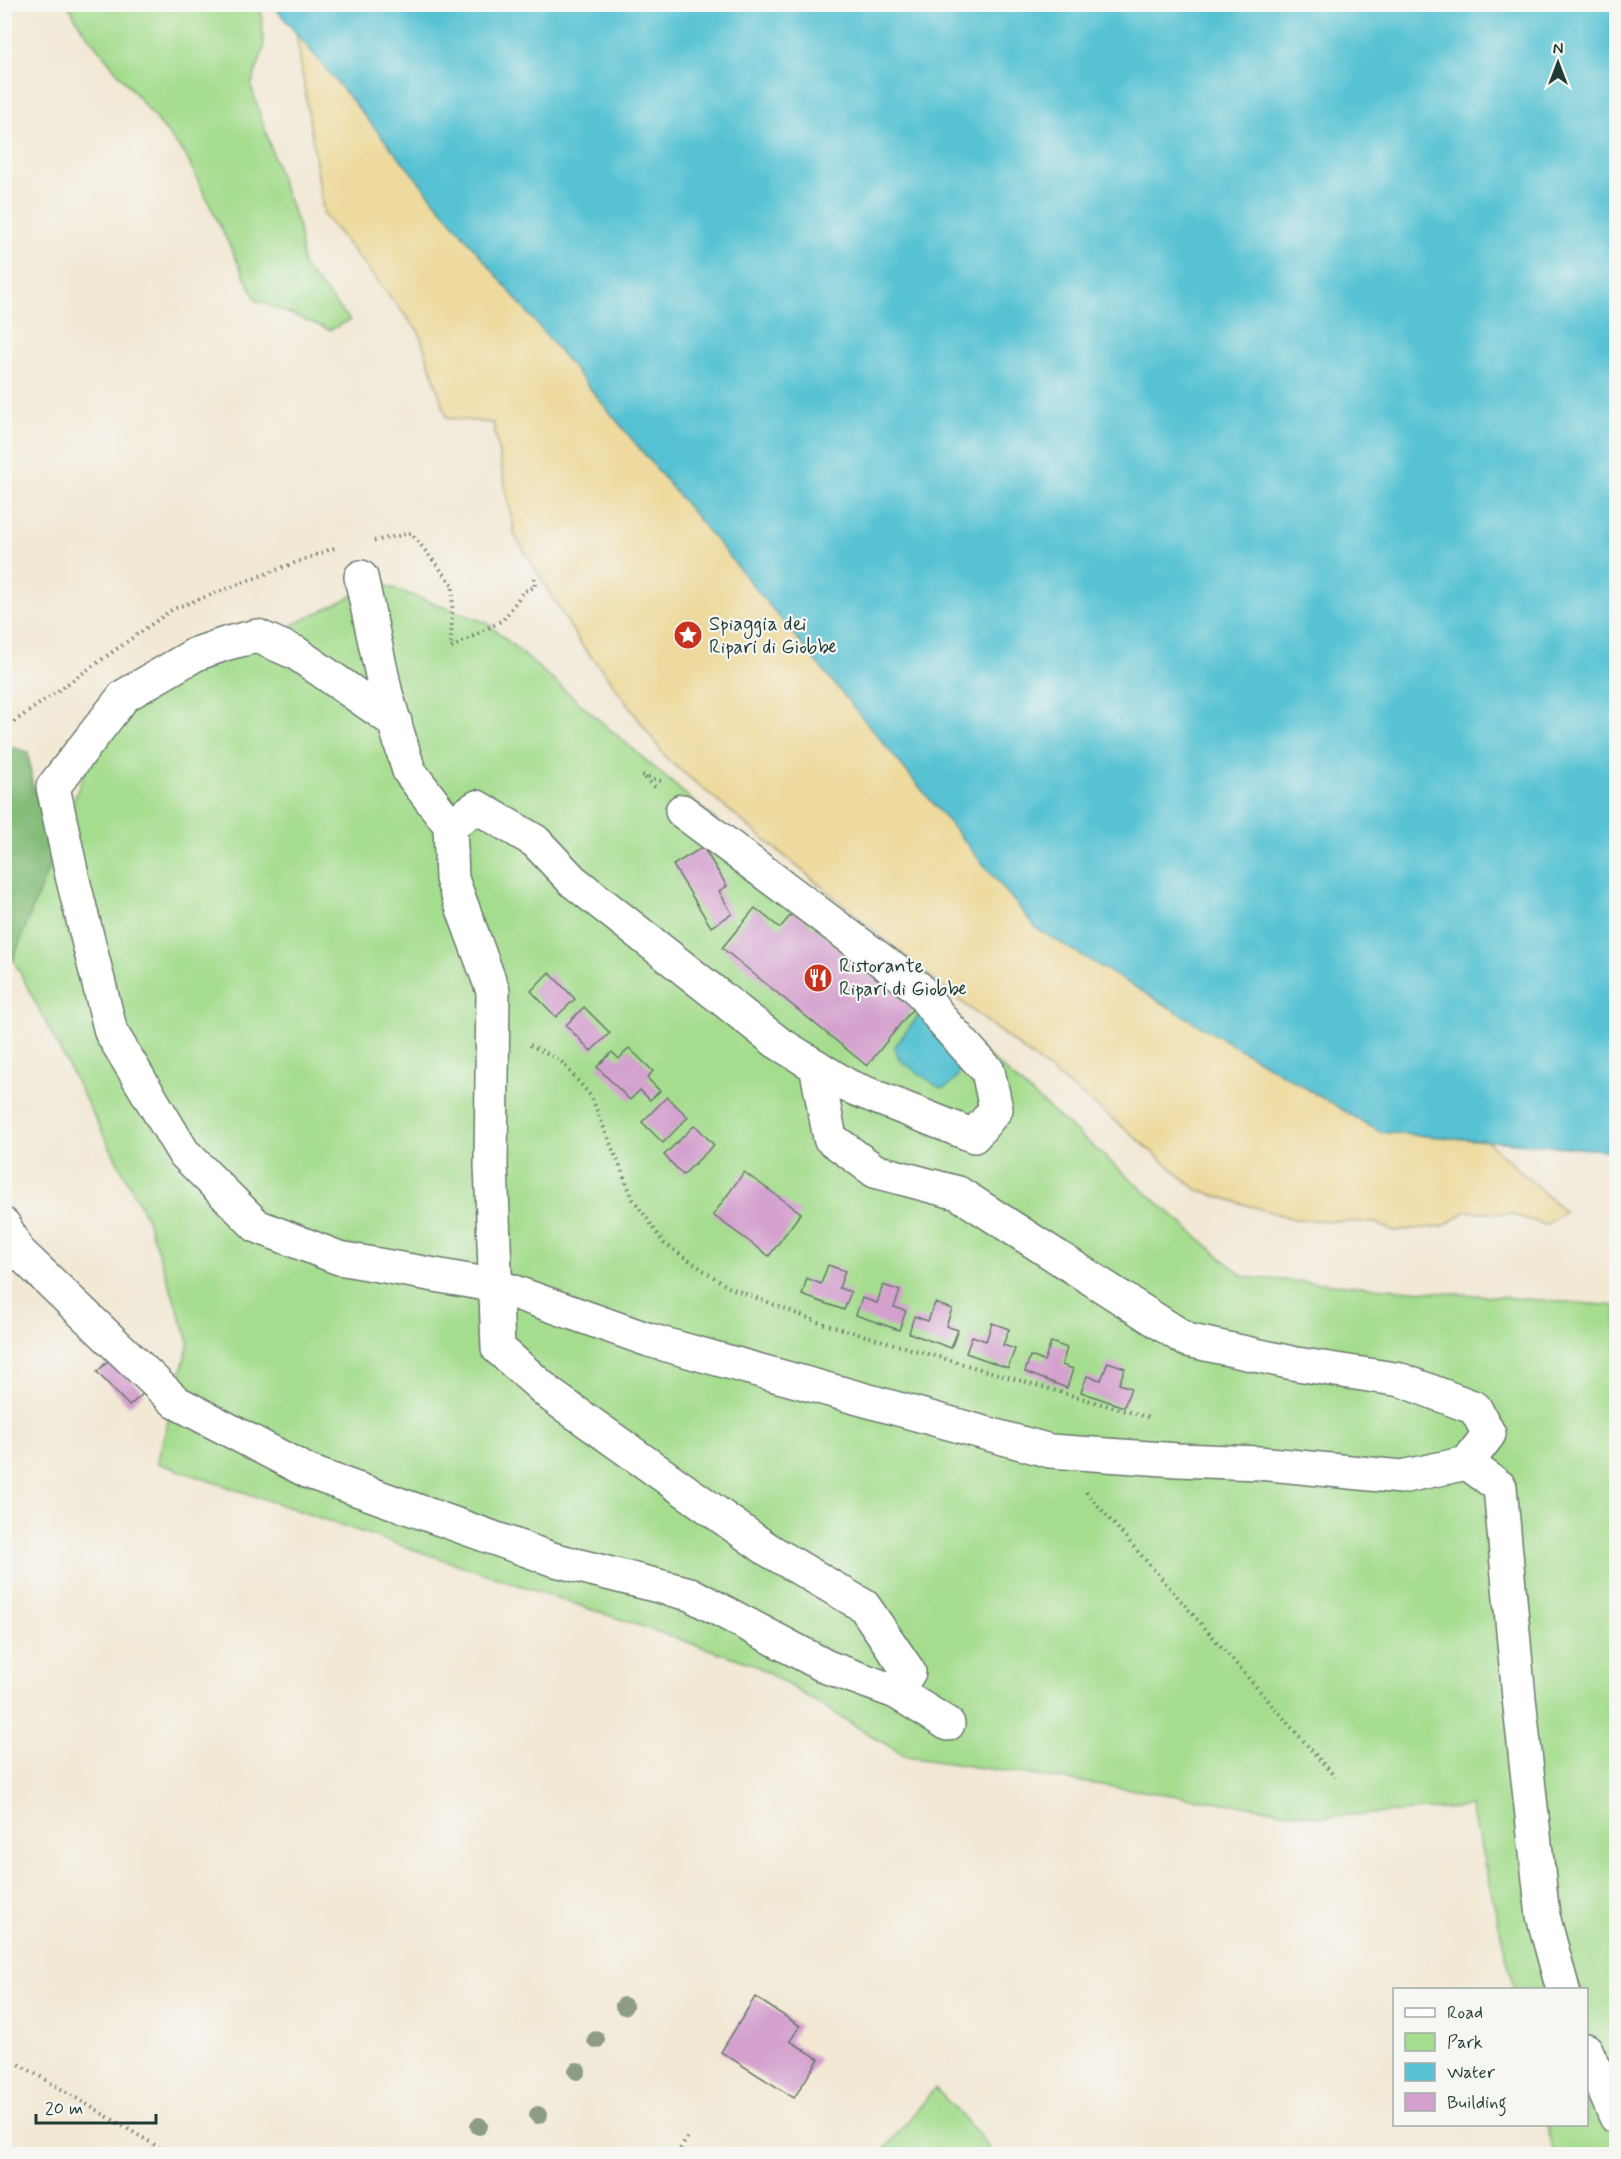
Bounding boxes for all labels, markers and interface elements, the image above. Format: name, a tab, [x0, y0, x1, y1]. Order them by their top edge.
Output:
north arrow	[1528, 33, 1588, 93]
text: N	[1553, 39, 1563, 60]
place label: Spiaggia dei Ripari di Giobbe	[709, 611, 837, 661]
place icon: Spiaggia dei Ripari di Giobbe	[672, 619, 704, 651]
place label: Ristorante Ripari di Giobbe	[839, 953, 967, 1003]
restaurant icon: Ristorante Ripari di Giobbe	[802, 962, 834, 994]
legend	[1393, 1988, 1588, 2126]
text: Road	[1447, 2001, 1483, 2025]
text: Park	[1447, 2031, 1483, 2055]
text: Water	[1447, 2061, 1496, 2085]
scale bar	[36, 2087, 156, 2125]
text: Building	[1447, 2091, 1507, 2117]
text: 20 m	[45, 2097, 83, 2121]

